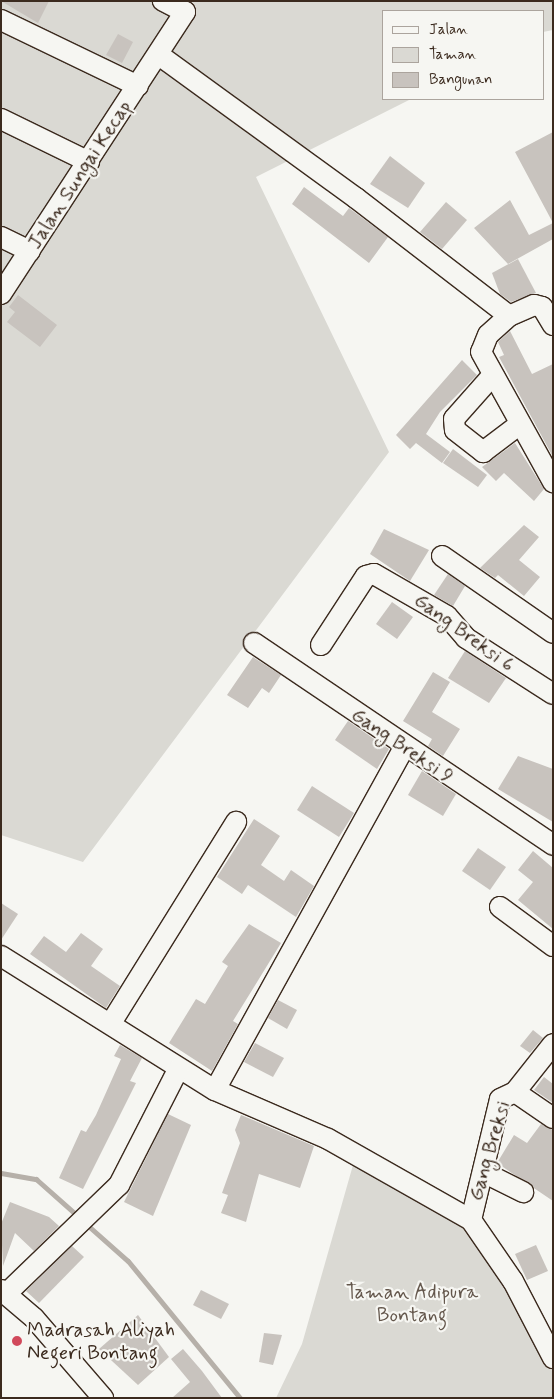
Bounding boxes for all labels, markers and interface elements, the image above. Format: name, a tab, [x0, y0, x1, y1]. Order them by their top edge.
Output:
legend	[382, 10, 544, 100]
text: Jalan	[429, 20, 468, 40]
text: Taman	[429, 45, 477, 65]
text: Bangunan	[429, 70, 492, 90]
street label: Jalan Sungai Kecap	[24, 97, 136, 253]
street label: Gang Breksi 6	[409, 589, 519, 677]
street label: Gang Breksi 9	[346, 703, 458, 789]
street label: Gang Breksi	[464, 1098, 516, 1204]
park label: Taman Adipura Bontang	[344, 1280, 480, 1327]
place label: Madrasah Aliyah Negeri Bontang	[27, 1318, 175, 1365]
marker: Madrasah Aliyah Negeri Bontang	[11, 1335, 23, 1347]

